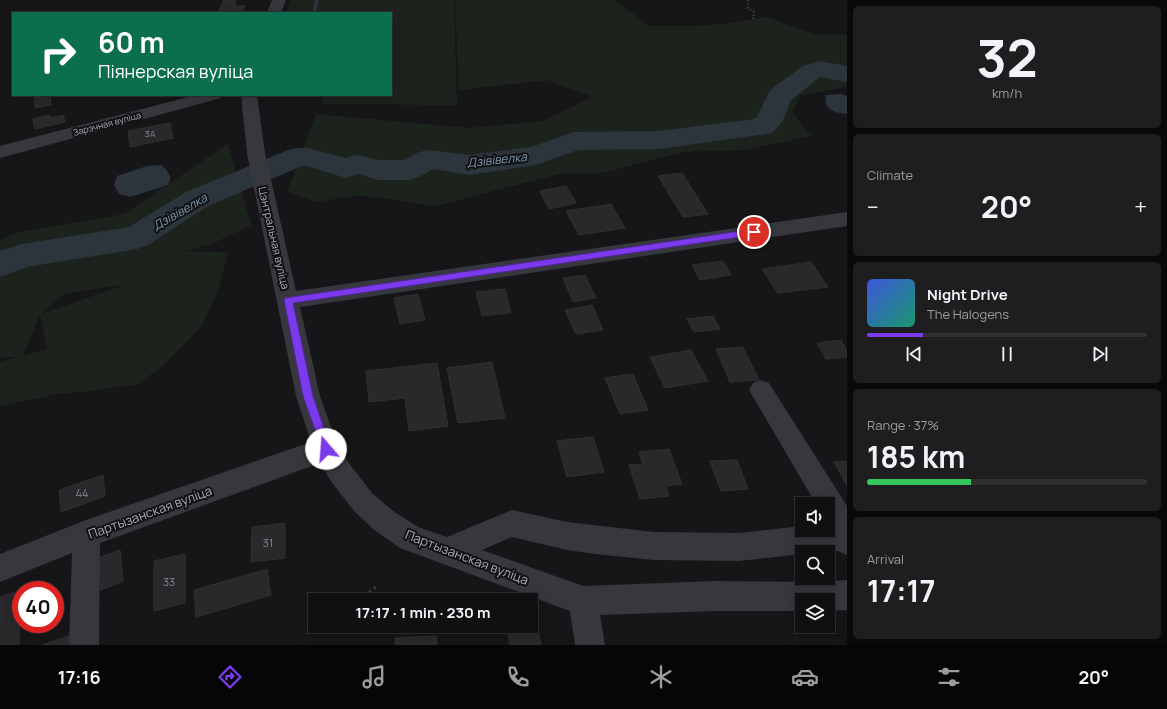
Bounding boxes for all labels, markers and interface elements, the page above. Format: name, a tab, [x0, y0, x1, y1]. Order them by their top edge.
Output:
text: 32	[976, 22, 1038, 93]
text: 60 m	[98, 23, 165, 61]
icon: right	[32, 28, 84, 80]
text: Піянерская вуліца	[98, 59, 253, 83]
text: km/h	[992, 84, 1022, 102]
street label: Зарэчная вуліца	[71, 108, 142, 139]
house number: 3А	[145, 127, 156, 140]
water label: Дзівівелка	[466, 148, 529, 171]
text: Climate	[867, 166, 913, 184]
street label: Цэнтральная вуліца	[255, 185, 294, 291]
text: 20°	[981, 186, 1032, 227]
water label: Дзівівелка	[150, 189, 211, 234]
text: −	[867, 192, 879, 222]
text: +	[1134, 192, 1147, 222]
pin	[737, 215, 771, 249]
icon: arrive	[743, 221, 765, 243]
text: Night Drive	[927, 284, 1008, 305]
text: The Halogens	[927, 305, 1009, 323]
icon: previous	[903, 343, 925, 365]
icon: pause	[996, 343, 1018, 365]
icon: next	[1089, 343, 1111, 365]
text: Range · 37%	[867, 416, 939, 434]
position arrow	[305, 428, 347, 470]
text: 185 km	[867, 436, 965, 477]
street label: Партызанская вуліца	[86, 481, 214, 543]
house number: 44	[75, 485, 89, 500]
map controls	[795, 497, 835, 633]
button: sound	[795, 497, 835, 537]
street label: Партызанская вуліца	[403, 525, 531, 589]
house number: 31	[263, 535, 273, 550]
button: search	[795, 545, 835, 585]
text: Arrival	[867, 550, 904, 568]
text: 17:17	[867, 570, 936, 611]
house number: 33	[163, 574, 175, 589]
speed limit sign: 40	[12, 581, 64, 633]
button: layers	[795, 593, 835, 633]
text: 17:17 · 1 min · 230 m	[356, 602, 490, 623]
icon: directions	[216, 663, 244, 691]
icon: music	[360, 663, 388, 691]
icon: phone	[504, 663, 532, 691]
icon: climate	[647, 663, 675, 691]
icon: car	[791, 663, 819, 691]
icon: filters	[935, 663, 963, 691]
text: 17:16	[58, 665, 101, 689]
text: 20°	[1078, 665, 1109, 689]

